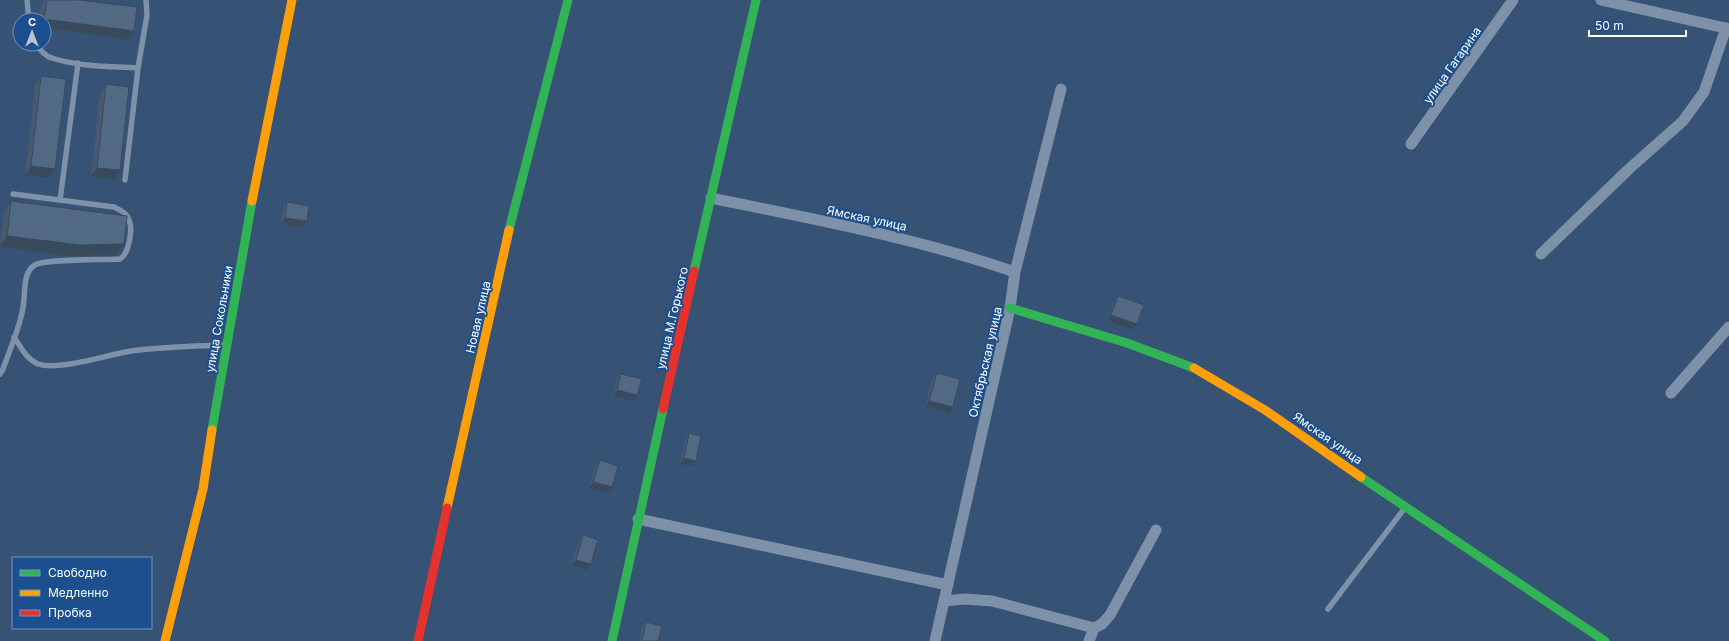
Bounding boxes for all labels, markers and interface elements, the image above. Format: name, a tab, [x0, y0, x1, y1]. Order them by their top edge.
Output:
north arrow	[12, 12, 52, 52]
scale bar	[1589, 12, 1686, 38]
text: С	[28, 15, 36, 29]
text: 50 m	[1595, 18, 1624, 33]
street label: улица Гагарина	[1420, 24, 1484, 106]
street label: Ямская улица	[826, 202, 908, 234]
street label: улица Сокольники	[202, 264, 236, 374]
street label: улица М.Горького	[653, 265, 691, 371]
street label: Новая улица	[462, 279, 494, 355]
street label: Октябрьская улица	[965, 305, 1005, 419]
street label: Ямская улица	[1290, 409, 1366, 467]
legend	[12, 557, 152, 629]
text: Свободно	[48, 565, 107, 580]
text: Медленно	[48, 585, 109, 600]
text: Пробка	[48, 605, 92, 620]

